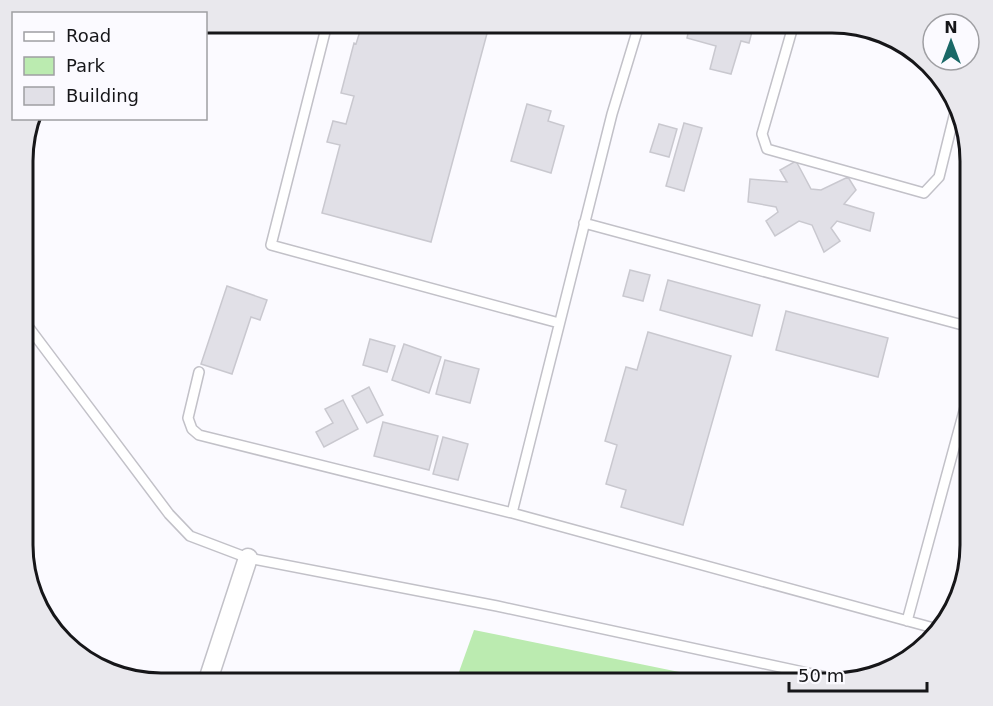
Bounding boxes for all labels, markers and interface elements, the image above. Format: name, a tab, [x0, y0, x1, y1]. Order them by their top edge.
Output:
legend	[12, 12, 207, 120]
north arrow	[921, 12, 981, 72]
text: N	[944, 18, 958, 37]
text: Road	[66, 25, 111, 46]
text: Park	[66, 55, 105, 76]
text: Building	[66, 85, 139, 106]
scale bar	[789, 655, 927, 693]
text: 50 m	[798, 665, 844, 686]

